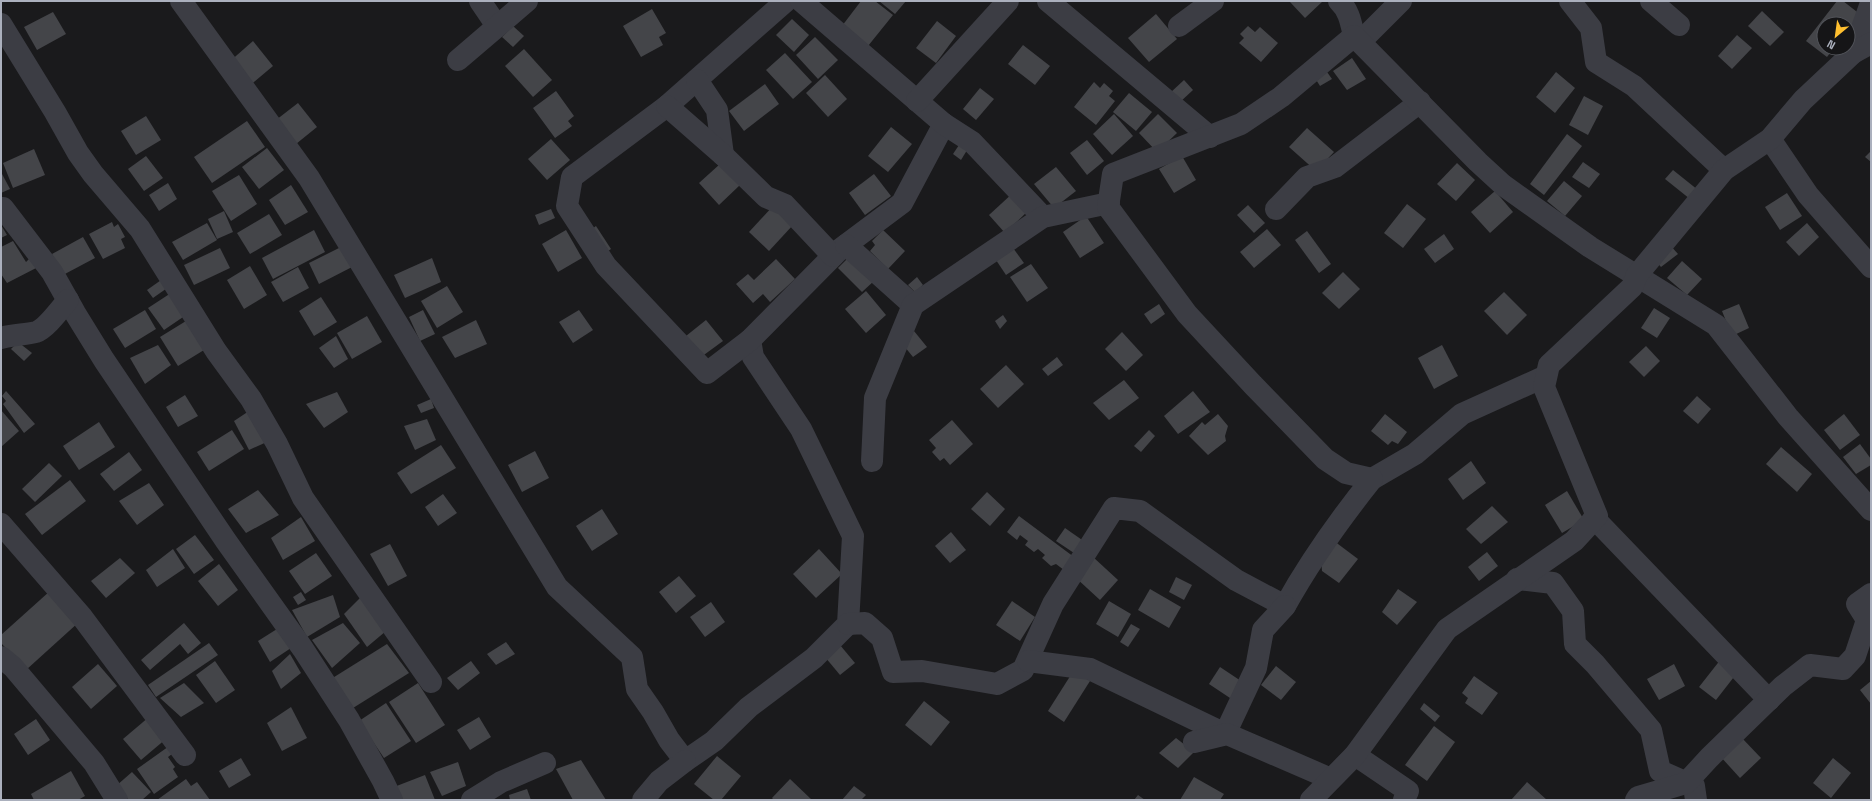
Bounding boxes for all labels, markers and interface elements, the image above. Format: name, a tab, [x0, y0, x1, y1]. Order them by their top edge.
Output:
north arrow	[1816, 16, 1856, 56]
text: N	[1825, 37, 1838, 53]

